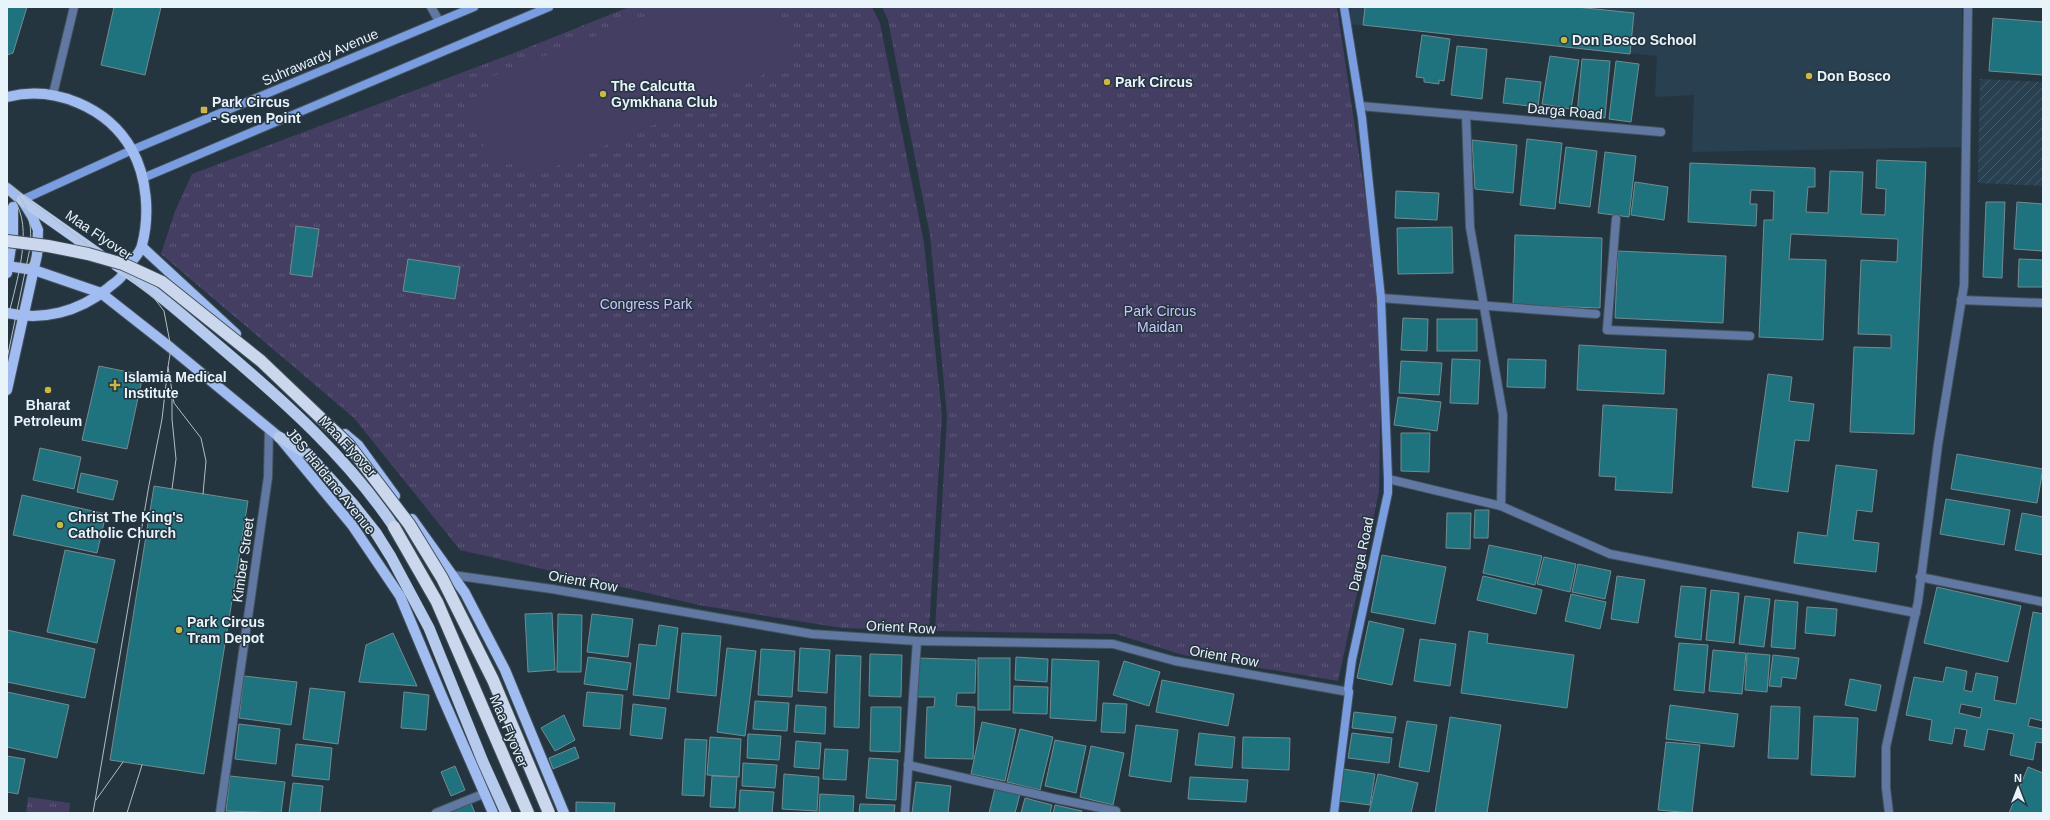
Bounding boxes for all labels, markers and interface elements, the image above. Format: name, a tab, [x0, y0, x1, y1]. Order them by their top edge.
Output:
street label: Suhrawardy Avenue	[259, 25, 381, 89]
place label: Don Bosco School	[1572, 32, 1696, 48]
marker: Don Bosco School	[1559, 35, 1569, 45]
place label: Don Bosco	[1817, 68, 1891, 84]
marker: Don Bosco	[1804, 71, 1814, 81]
place label: Park Circus	[1115, 74, 1193, 90]
marker: Park Circus	[1102, 77, 1112, 87]
place label: The Calcutta Gymkhana Club	[611, 78, 718, 110]
marker: The Calcutta Gymkhana Club	[598, 89, 608, 99]
place label: Park Circus - Seven Point	[212, 94, 301, 126]
street label: Darga Road	[1527, 100, 1603, 122]
marker: Park Circus - Seven Point	[199, 105, 209, 115]
street label: Maa Flyover	[63, 207, 136, 263]
park label: Congress Park	[600, 296, 693, 312]
park label: Park Circus Maidan	[1124, 303, 1196, 335]
place label: Islamia Medical Institute	[124, 369, 227, 401]
marker: Islamia Medical Institute	[109, 379, 121, 391]
marker: Bharat Petroleum	[43, 385, 53, 395]
place label: Bharat Petroleum	[14, 397, 82, 429]
street label: Maa Flyover	[316, 412, 380, 480]
street label: JBS Haldane Avenue	[283, 425, 379, 538]
place label: Christ The King's Catholic Church	[68, 509, 184, 541]
street label: Darga Road	[1345, 515, 1377, 593]
street label: Kimber Street	[229, 516, 257, 603]
marker: Christ The King's Catholic Church	[55, 520, 65, 530]
street label: Orient Row	[547, 567, 620, 595]
place label: Park Circus Tram Depot	[187, 614, 265, 646]
street label: Orient Row	[866, 617, 937, 637]
marker: Park Circus Tram Depot	[174, 625, 184, 635]
street label: Orient Row	[1188, 642, 1261, 670]
street label: Maa Flyover	[487, 692, 532, 770]
north arrow	[1998, 768, 2038, 808]
text: N	[2014, 772, 2022, 784]

